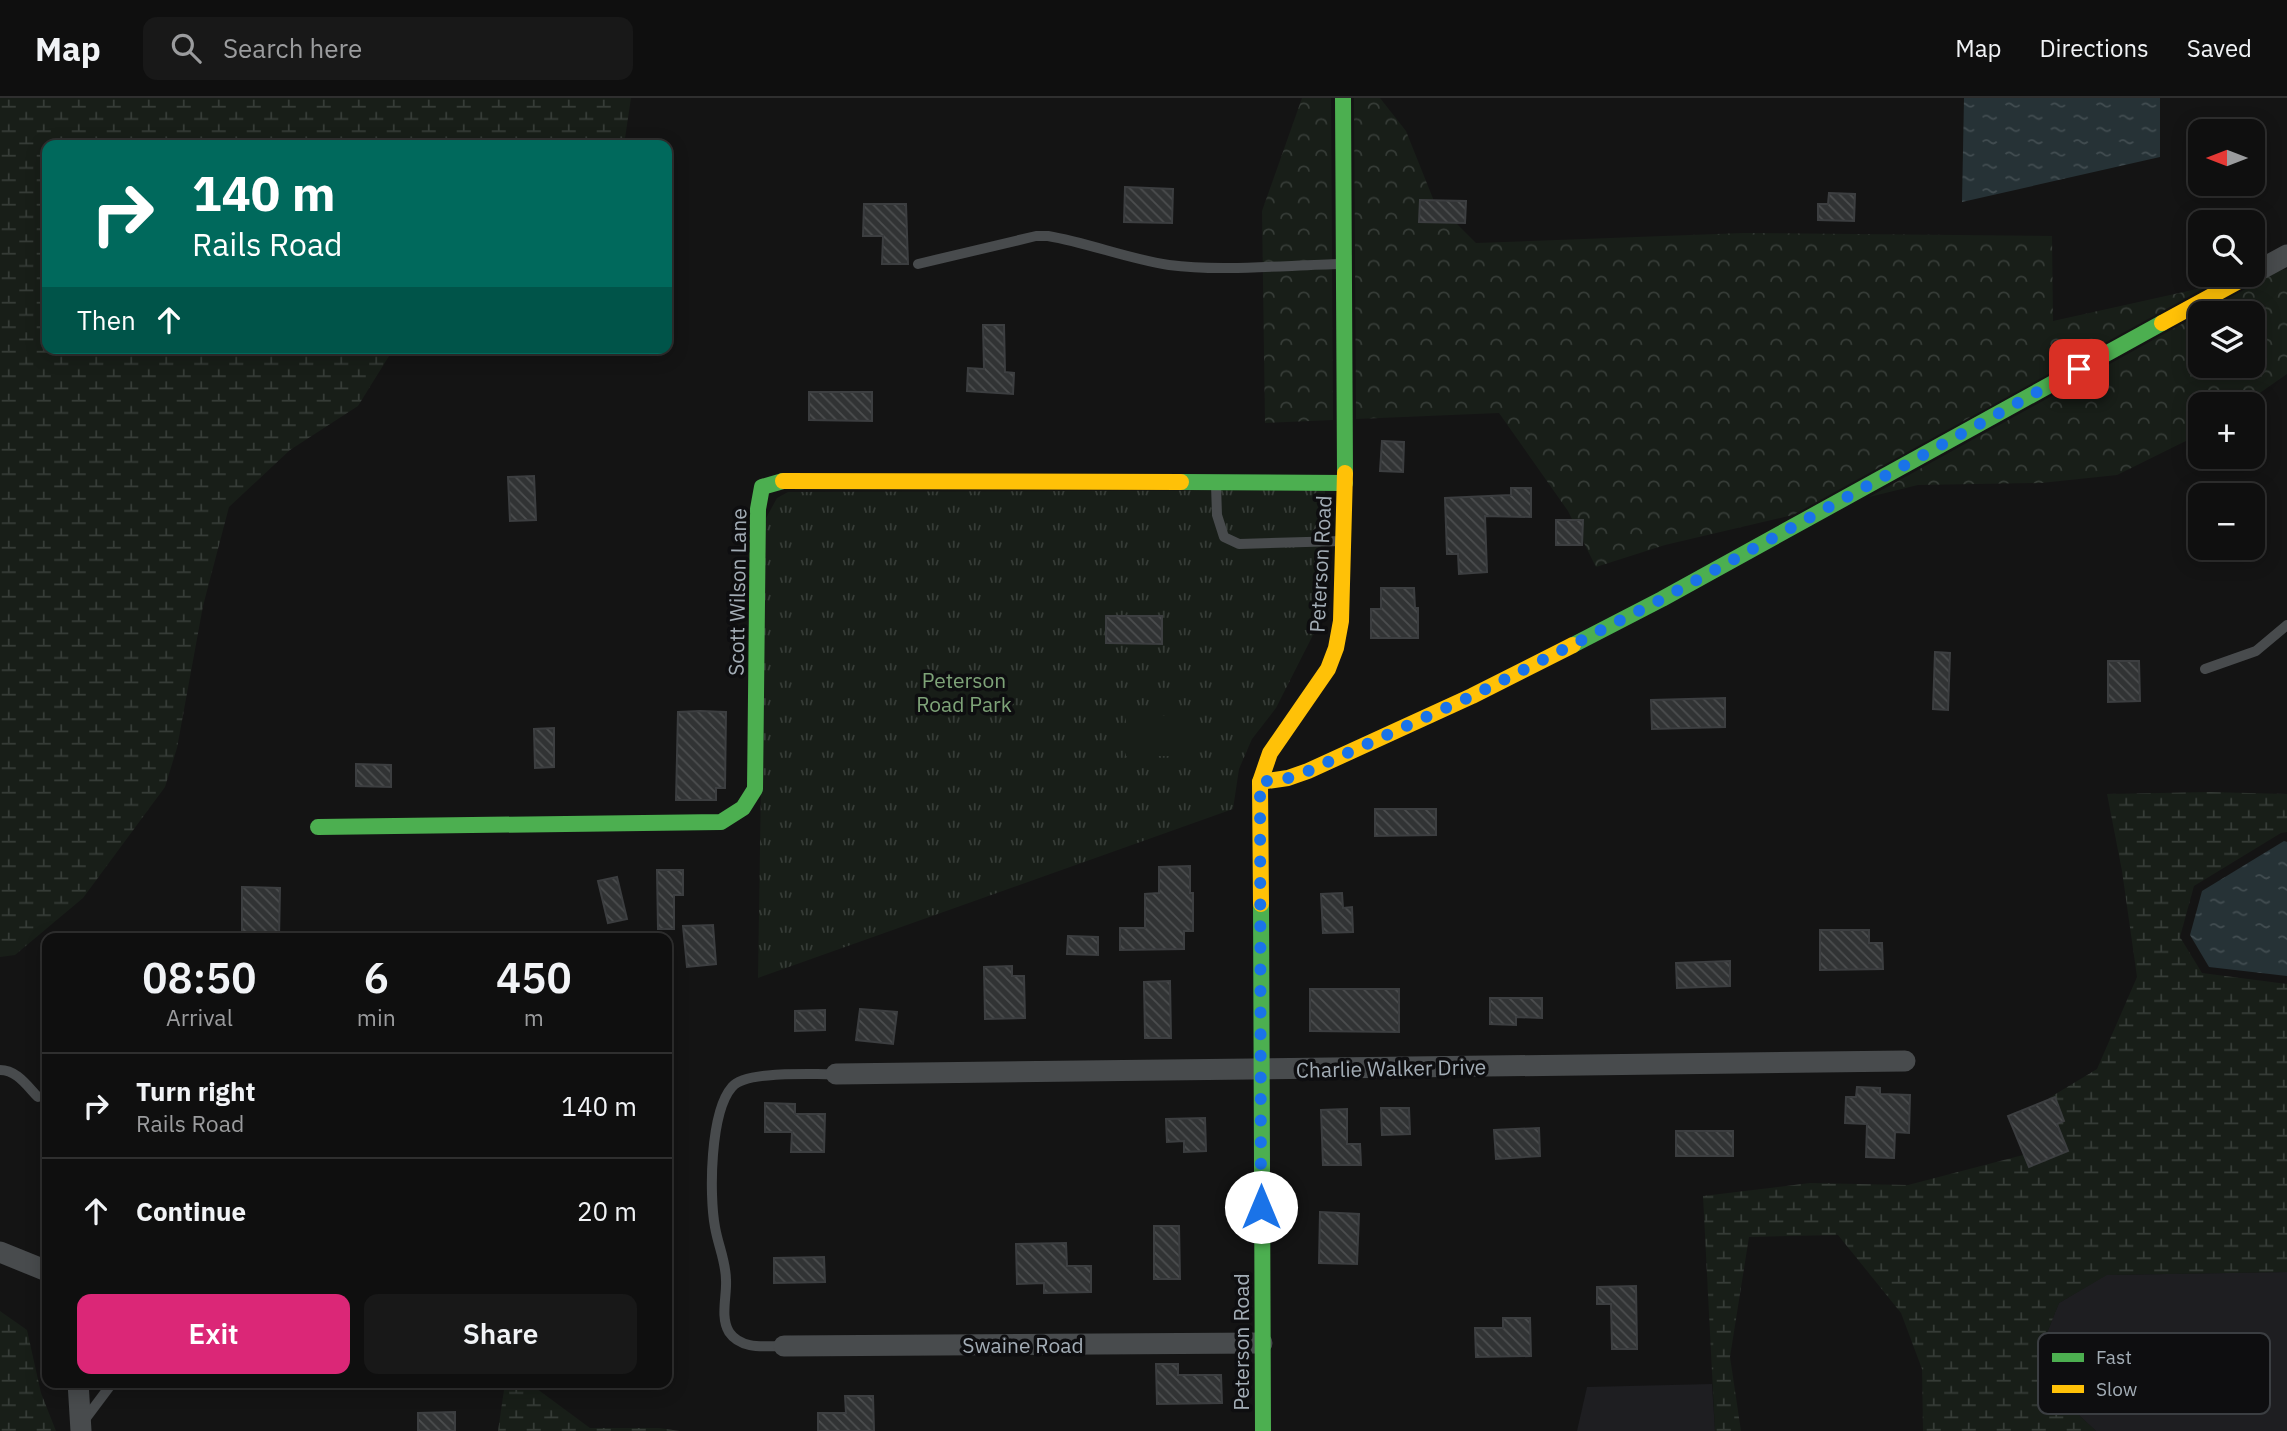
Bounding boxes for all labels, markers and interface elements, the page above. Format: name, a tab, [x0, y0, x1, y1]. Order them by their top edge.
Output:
search box	[143, 17, 633, 80]
text: Map	[35, 27, 101, 70]
icon: search	[167, 29, 205, 67]
text: Search here	[223, 31, 362, 65]
text: Map	[1955, 32, 2001, 64]
text: Directions	[2039, 32, 2149, 64]
text: Saved	[2187, 32, 2252, 64]
north arrow	[2188, 119, 2264, 196]
map controls	[2188, 119, 2265, 560]
text: 140 m	[192, 161, 336, 224]
icon: right	[77, 168, 168, 259]
button: search	[2188, 210, 2265, 287]
text: Rails Road	[192, 223, 343, 265]
icon: ahead	[150, 301, 188, 339]
button: layers	[2188, 301, 2265, 378]
text: Then	[77, 303, 136, 337]
pin	[2049, 339, 2109, 399]
icon: arrive	[2060, 350, 2098, 388]
button: +	[2188, 392, 2265, 469]
button: −	[2188, 483, 2265, 560]
street label: Peterson Road	[1302, 495, 1338, 633]
street label: Scott Wilson Lane	[722, 508, 752, 676]
park label: Peterson Road Park	[916, 666, 1012, 718]
text: 08:50	[142, 950, 257, 1005]
text: 6	[364, 950, 389, 1005]
text: 450	[496, 950, 572, 1005]
text: Arrival	[166, 1002, 233, 1032]
text: min	[357, 1002, 396, 1032]
text: m	[524, 1002, 544, 1032]
street label: Charlie Walker Drive	[1296, 1052, 1486, 1084]
text: Turn right	[136, 1074, 255, 1108]
icon: right	[77, 1087, 115, 1125]
text: 140 m	[561, 1089, 637, 1123]
text: Rails Road	[136, 1108, 244, 1138]
position arrow	[1224, 1170, 1298, 1244]
icon: ahead	[77, 1192, 115, 1230]
text: Continue	[136, 1194, 246, 1228]
text: 20 m	[577, 1194, 637, 1228]
street label: Peterson Road	[1227, 1273, 1255, 1411]
button: Exit	[77, 1294, 350, 1374]
button: Share	[364, 1294, 637, 1374]
street label: Swaine Road	[962, 1331, 1084, 1359]
legend	[2038, 1333, 2270, 1414]
text: Fast	[2096, 1345, 2132, 1369]
text: Slow	[2096, 1377, 2137, 1401]

